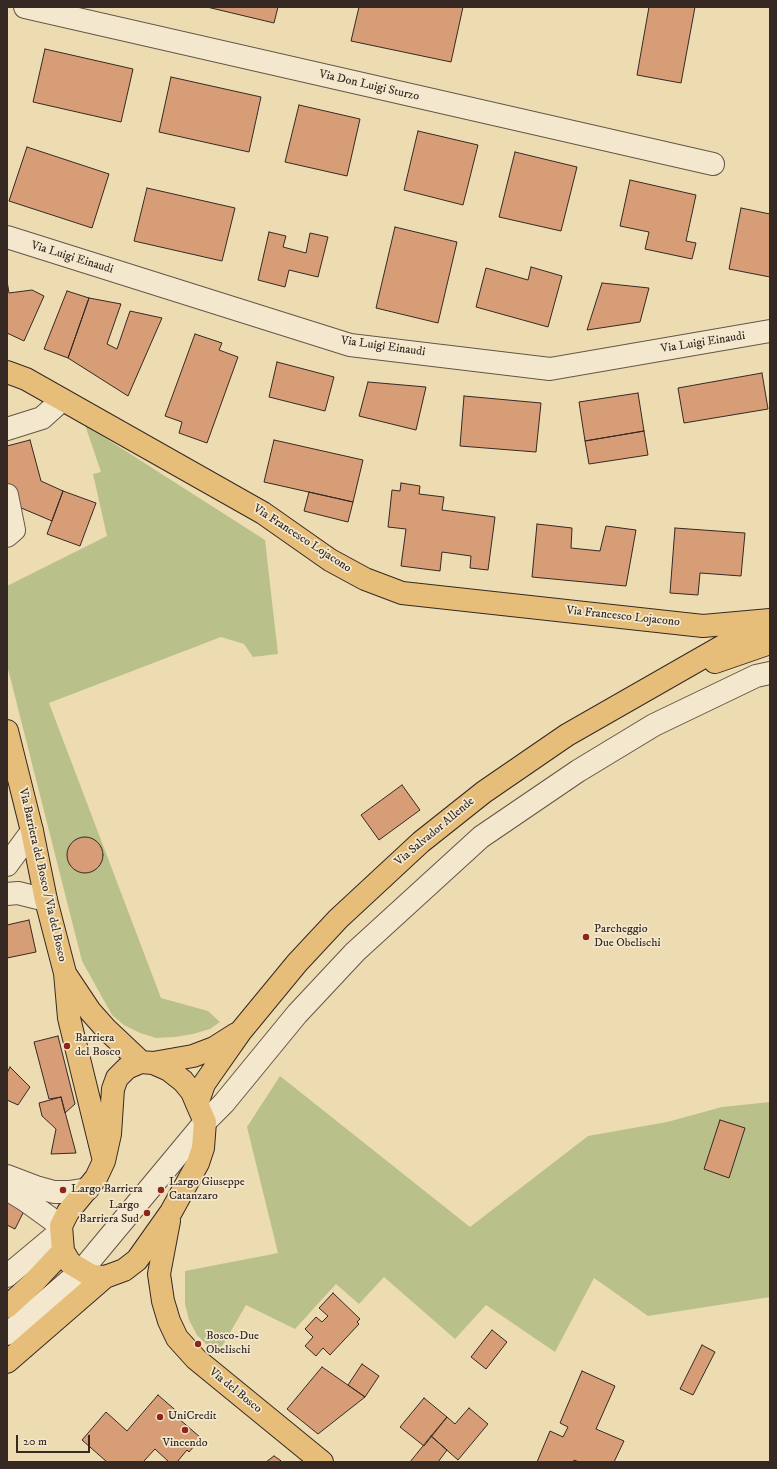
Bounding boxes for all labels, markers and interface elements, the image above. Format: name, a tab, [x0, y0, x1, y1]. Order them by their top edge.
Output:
street label: Via Don Luigi Sturzo	[318, 67, 420, 105]
street label: Via Luigi Einaudi	[29, 239, 115, 277]
street label: Via Luigi Einaudi	[660, 329, 746, 357]
street label: Via Luigi Einaudi	[340, 334, 426, 360]
street label: Via Francesco Lojacono	[250, 502, 354, 576]
street label: Via Francesco Lojacono	[566, 604, 680, 630]
street label: Via Barriera del Bosco / Via del Bosco	[15, 787, 69, 963]
street label: Via Salvador Allende	[392, 795, 478, 869]
place label: Parcheggio Due Obelischi	[594, 923, 661, 951]
marker: Parcheggio Due Obelischi	[581, 932, 591, 942]
place label: Barriera del Bosco	[75, 1032, 121, 1060]
marker: Barriera del Bosco	[62, 1041, 72, 1051]
place label: Largo Giuseppe Catanzaro	[169, 1176, 245, 1204]
place label: Largo Barriera	[71, 1183, 143, 1197]
marker: Largo Barriera	[58, 1185, 68, 1195]
marker: Largo Giuseppe Catanzaro	[156, 1185, 166, 1195]
place label: Largo Barriera Sud	[79, 1199, 139, 1227]
marker: Largo Barriera Sud	[142, 1208, 152, 1218]
place label: Bosco-Due Obelischi	[206, 1330, 259, 1358]
marker: Bosco-Due Obelischi	[193, 1339, 203, 1349]
street label: Via del Bosco	[206, 1365, 264, 1417]
place label: UniCredit	[168, 1410, 217, 1424]
marker: UniCredit	[155, 1412, 165, 1422]
marker: Vincendo	[180, 1425, 190, 1435]
scale bar	[18, 1427, 92, 1453]
text: 20 m	[23, 1434, 47, 1449]
place label: Vincendo	[162, 1437, 208, 1451]

